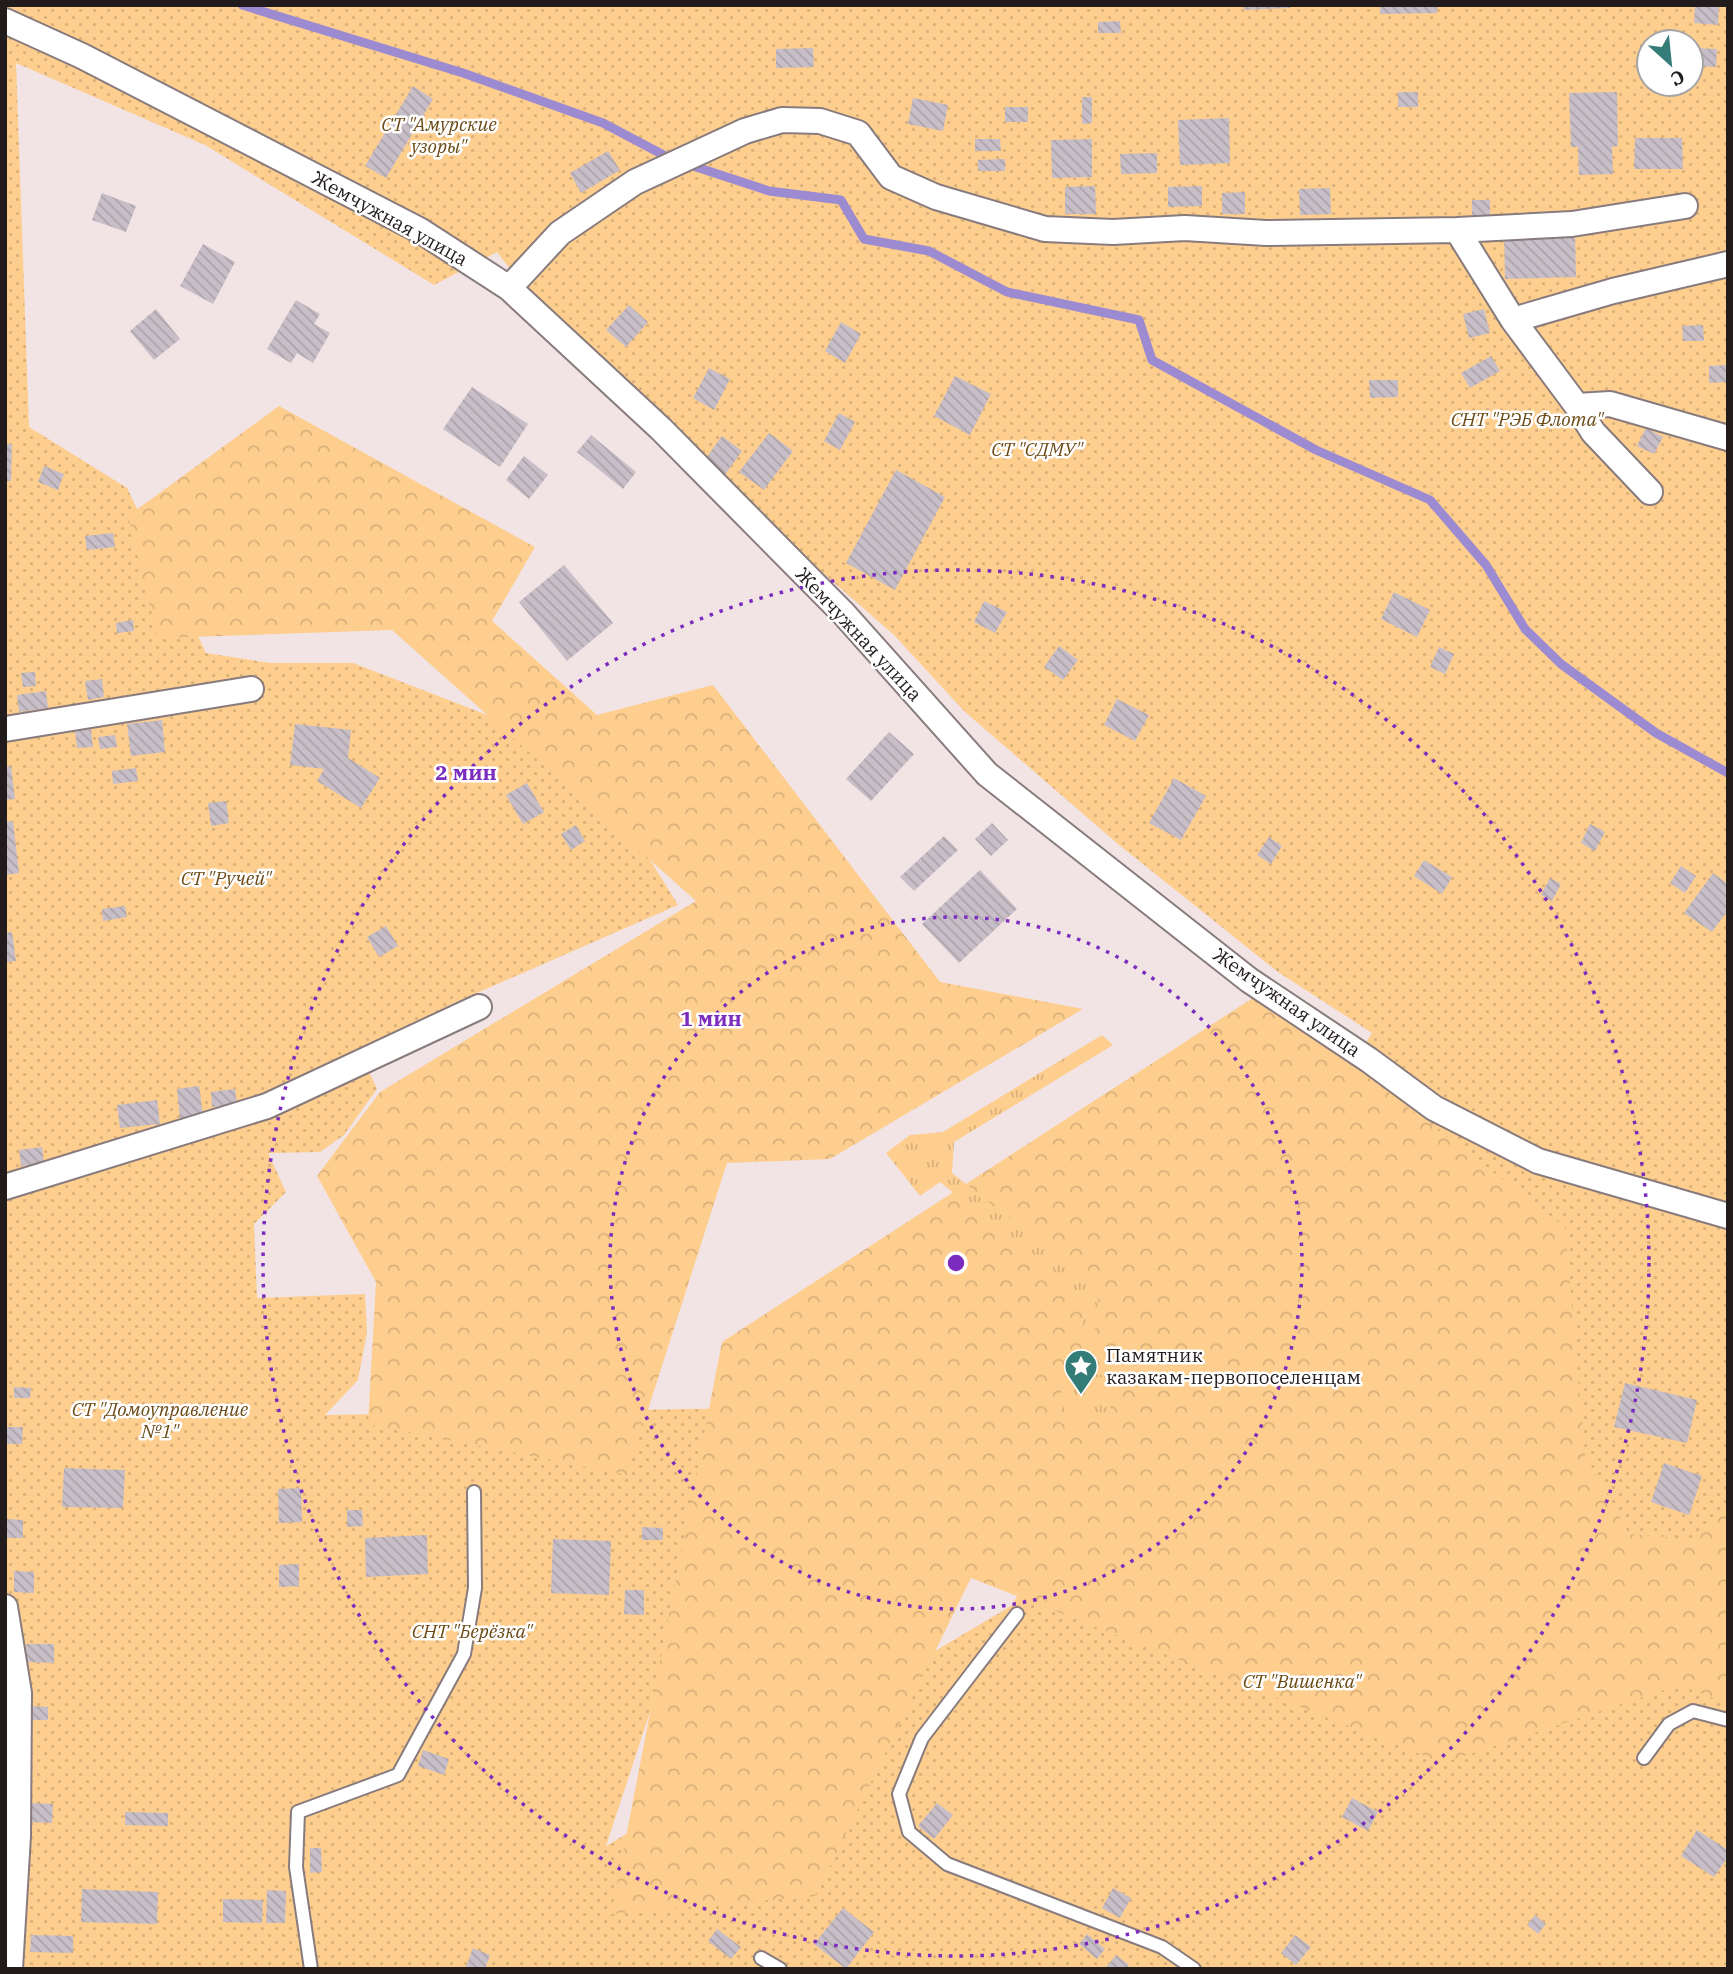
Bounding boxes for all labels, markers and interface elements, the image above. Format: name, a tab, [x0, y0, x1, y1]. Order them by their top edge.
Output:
north arrow	[1635, 28, 1705, 98]
text: С	[1667, 65, 1689, 92]
park label: СТ "Амурские узоры"	[381, 112, 497, 158]
street label: Жемчужная улица	[308, 165, 472, 271]
park label: СНТ "РЭБ Флота"	[1451, 407, 1605, 431]
park label: СТ "СДМУ"	[991, 437, 1085, 461]
street label: Жемчужная улица	[791, 562, 927, 706]
text: 2 мин	[435, 758, 497, 786]
park label: СТ "Ручей"	[181, 866, 273, 890]
street label: Жемчужная улица	[1209, 942, 1365, 1062]
text: 1 мин	[680, 1004, 742, 1032]
centre of rings	[944, 1251, 968, 1275]
place label: Памятник казакам-первопоселенцам	[1106, 1343, 1361, 1389]
place icon: Памятник казакам-первопоселенцам	[1062, 1347, 1100, 1396]
park label: СТ "Домоуправление №1"	[72, 1397, 249, 1443]
park label: СНТ "Берёзка"	[412, 1619, 534, 1643]
park label: СТ "Вишенка"	[1243, 1669, 1363, 1693]

